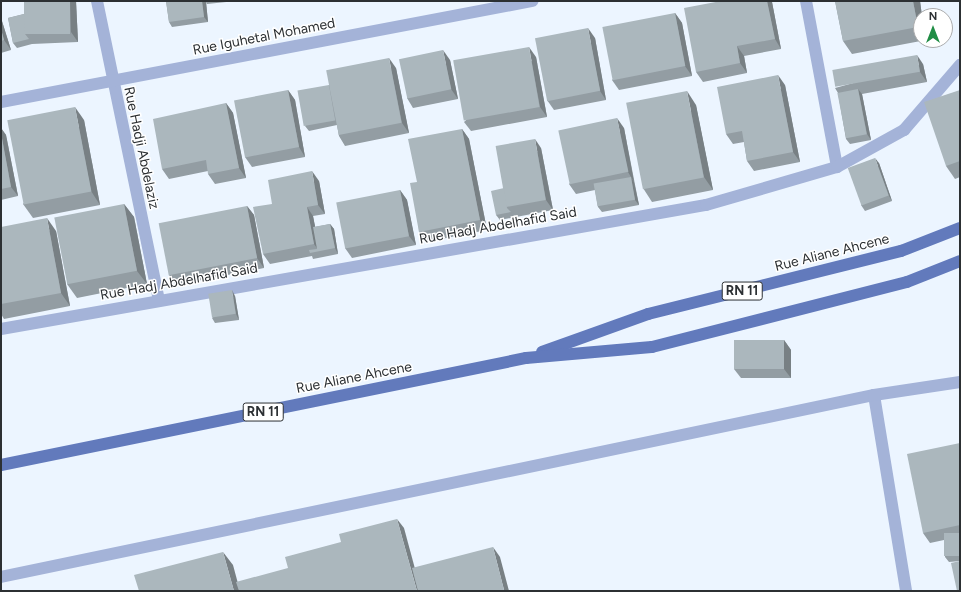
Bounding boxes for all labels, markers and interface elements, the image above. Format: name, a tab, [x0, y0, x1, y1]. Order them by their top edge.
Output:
north arrow	[913, 8, 953, 48]
text: N	[929, 10, 937, 23]
street label: Rue Iguhetal Mohamed	[191, 15, 337, 59]
street label: Rue Hadji Abdelaziz	[120, 85, 162, 211]
street label: Rue Hadj Abdelhafid Said	[418, 204, 578, 248]
street label: Rue Aliane Ahcene	[773, 231, 891, 275]
street label: Rue Hadj Abdelhafid Said	[99, 260, 259, 304]
road number: RN 11	[721, 280, 763, 302]
street label: Rue Aliane Ahcene	[295, 359, 413, 397]
road number: RN 11	[242, 401, 284, 423]

